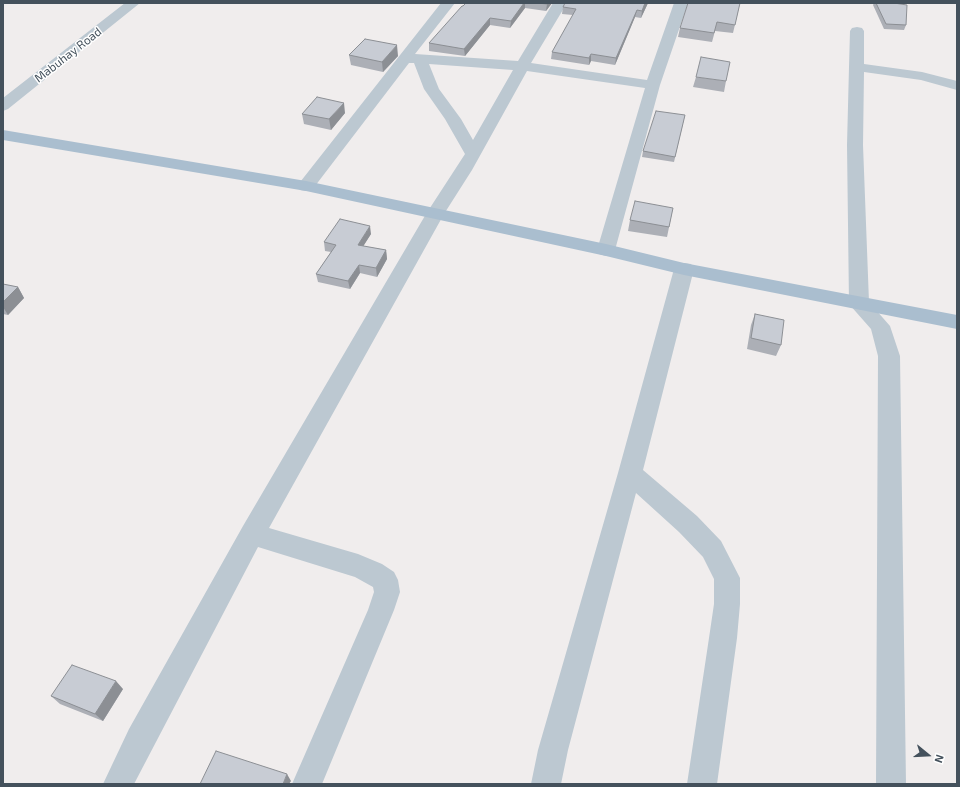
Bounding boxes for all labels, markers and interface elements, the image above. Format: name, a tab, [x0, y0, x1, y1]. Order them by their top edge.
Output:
street label: Mabuhay Road	[32, 24, 104, 86]
north arrow	[908, 735, 948, 775]
text: N	[932, 753, 947, 765]

